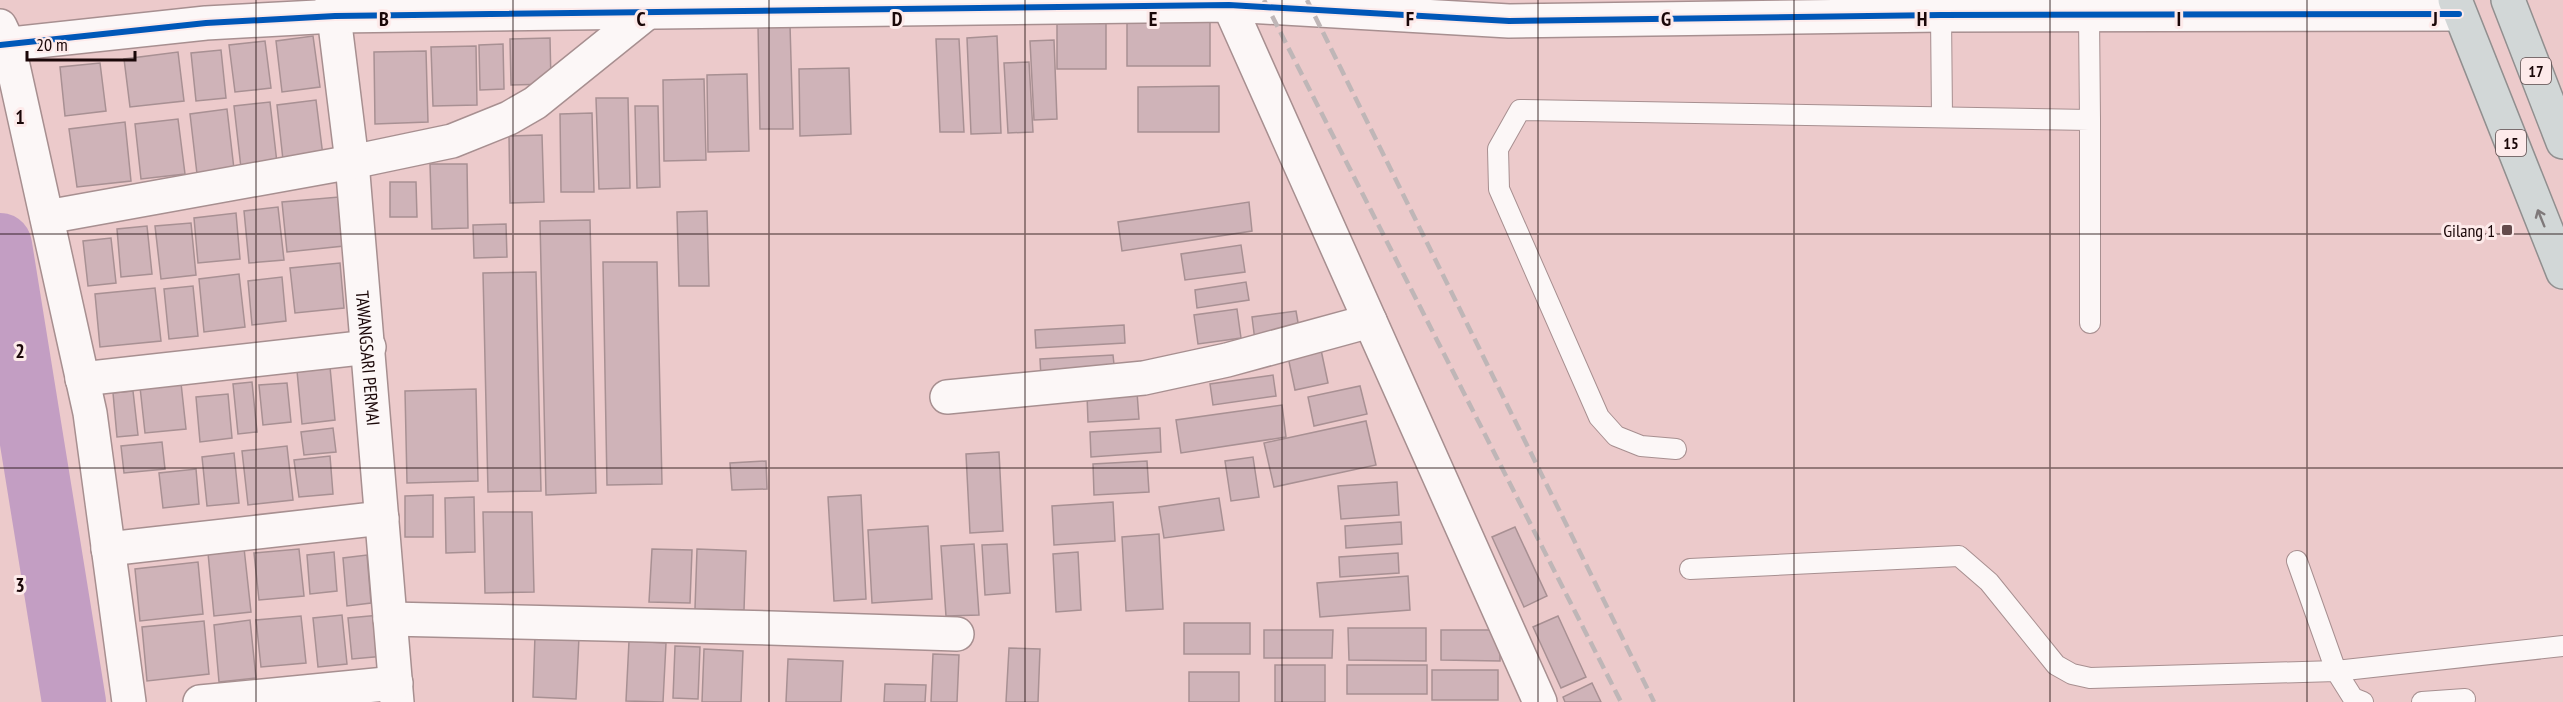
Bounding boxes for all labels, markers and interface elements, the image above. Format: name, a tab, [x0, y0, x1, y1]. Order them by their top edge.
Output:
text: B	[379, 6, 389, 32]
text: C	[636, 6, 646, 32]
text: D	[892, 6, 903, 32]
text: E	[1149, 6, 1157, 32]
text: F	[1406, 6, 1414, 32]
text: G	[1661, 6, 1671, 32]
text: H	[1917, 6, 1927, 32]
text: I	[2177, 6, 2181, 32]
text: J	[2431, 6, 2438, 32]
scale bar	[27, 24, 135, 62]
text: 20 m	[36, 33, 68, 56]
road number: 17	[2521, 58, 2551, 84]
text: 1	[15, 104, 25, 130]
road number: 15	[2496, 130, 2526, 156]
one-way arrow	[2535, 209, 2546, 228]
place label: Gilang 1	[2443, 219, 2495, 242]
marker: Gilang 1	[2500, 223, 2514, 237]
street label: TAWANGSARI PERMAI	[351, 290, 385, 427]
text: 2	[15, 338, 25, 364]
text: 3	[15, 572, 25, 598]

